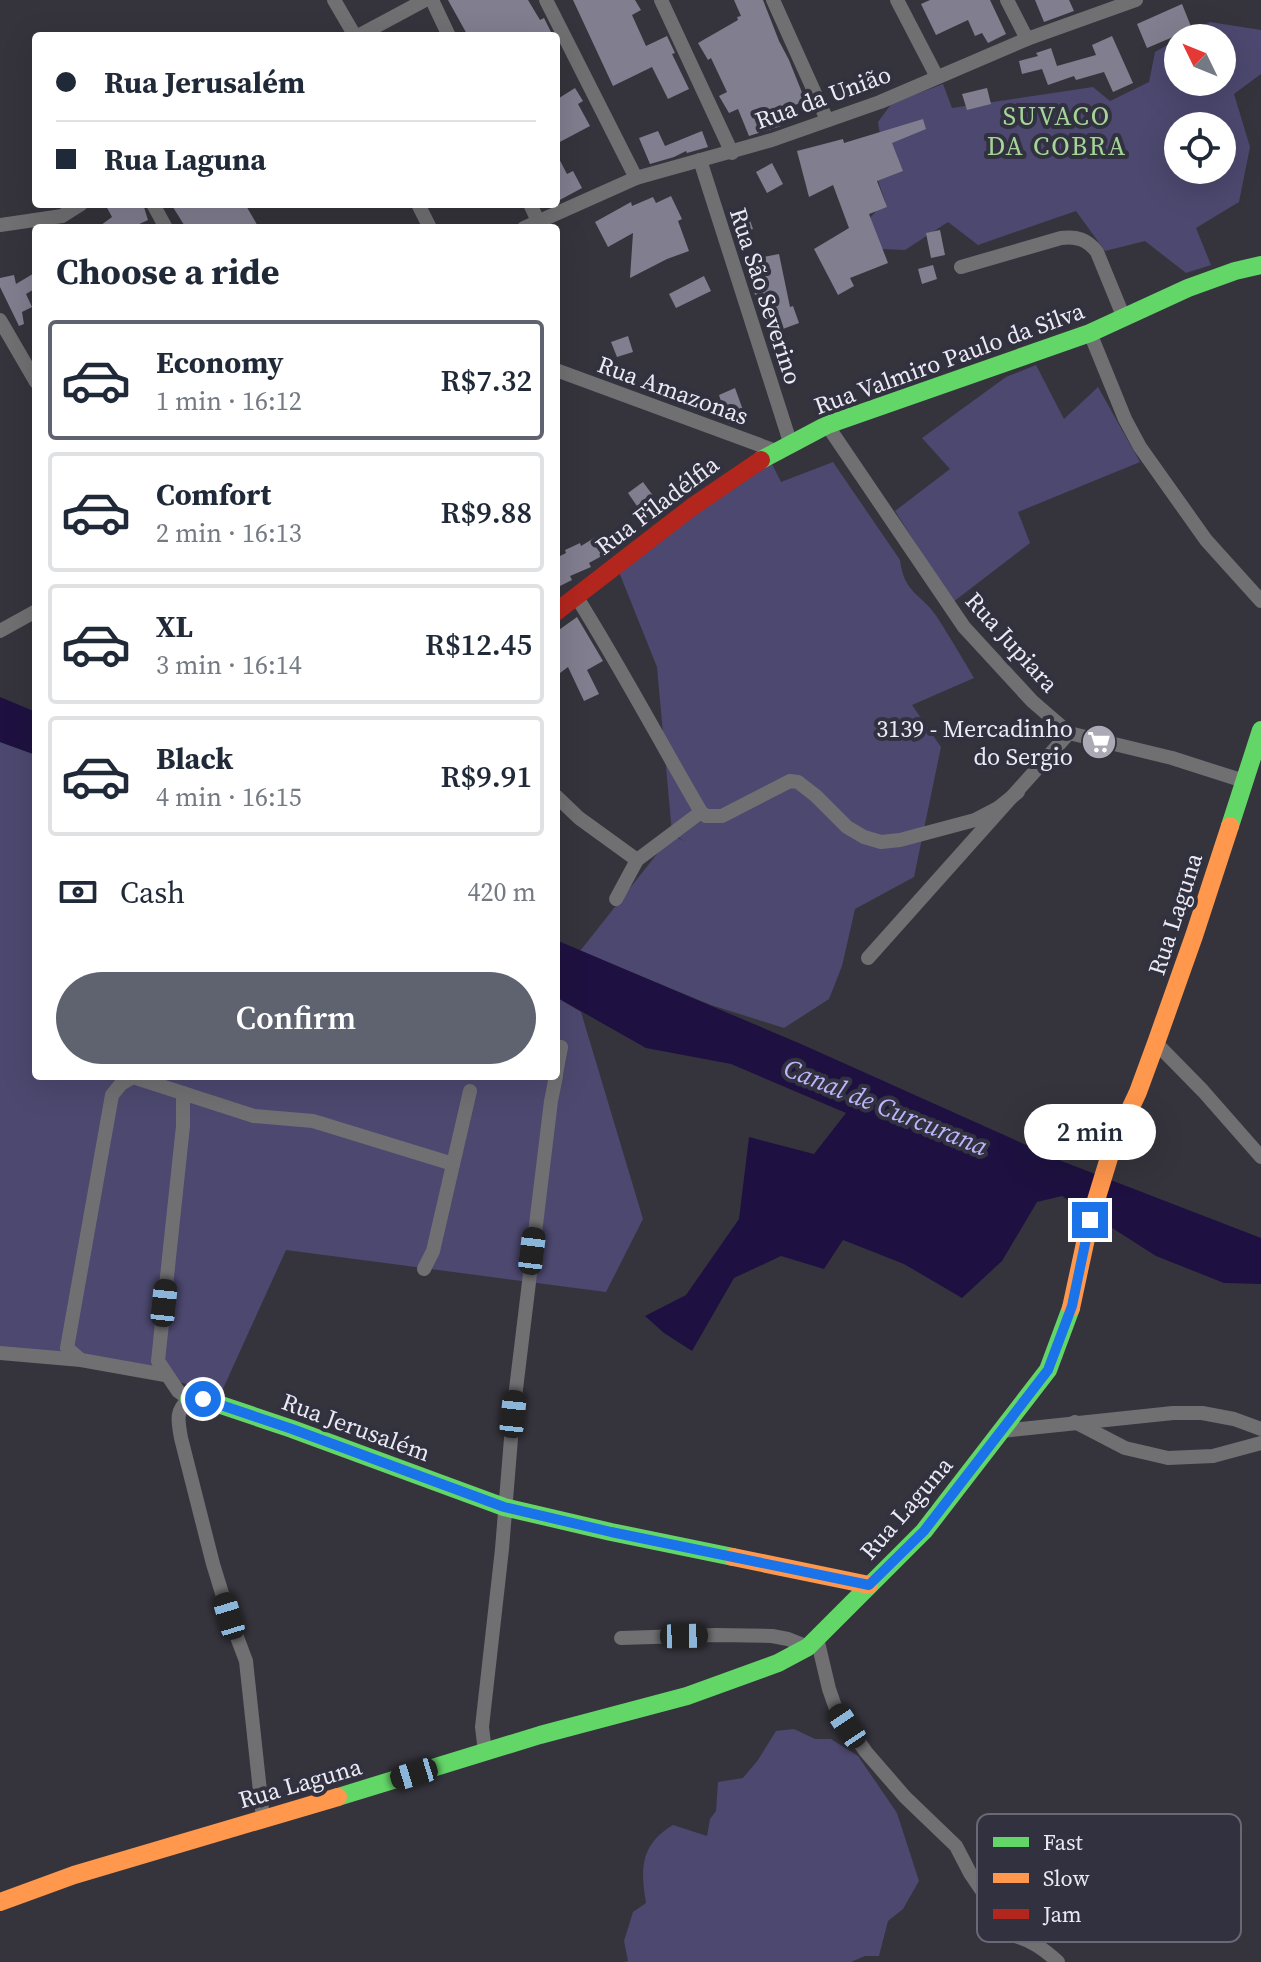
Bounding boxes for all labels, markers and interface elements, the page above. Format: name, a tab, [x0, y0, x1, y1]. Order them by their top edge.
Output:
north arrow	[1164, 24, 1236, 96]
map controls	[1164, 24, 1236, 184]
street label: Rua da União	[751, 57, 895, 137]
text: Rua Jerusalém	[104, 62, 305, 103]
district label: SUVACO DA COBRA	[987, 98, 1127, 164]
button: locate	[1164, 112, 1236, 184]
text: Rua Laguna	[104, 139, 266, 180]
street label: Rua São Severino	[722, 204, 810, 388]
text: Choose a ride	[56, 247, 279, 296]
street label: Rua Valmiro Paulo da Silva	[809, 293, 1089, 422]
text: Economy	[156, 342, 284, 383]
icon: car	[60, 344, 132, 416]
street label: Rua Amazonas	[593, 347, 753, 433]
text: R$7.32	[441, 360, 532, 401]
text: 1 min · 16:12	[156, 383, 302, 419]
street label: Rua Filadélfia	[589, 447, 726, 562]
text: Comfort	[156, 474, 271, 515]
icon: car	[60, 476, 132, 548]
text: R$9.88	[441, 492, 532, 533]
text: 2 min · 16:13	[156, 515, 302, 551]
street label: Rua Jupiara	[958, 585, 1066, 700]
text: XL	[156, 606, 193, 647]
icon: car	[60, 608, 132, 680]
text: R$12.45	[425, 624, 532, 665]
text: 3 min · 16:14	[156, 647, 302, 683]
place label: 3139 - Mercadinho do Sergio	[876, 712, 1073, 773]
supermarket icon: 3139 - Mercadinho do Sergio	[1080, 723, 1118, 761]
text: Black	[156, 738, 233, 779]
icon: car	[60, 740, 132, 812]
text: R$9.91	[441, 756, 532, 797]
text: 4 min · 16:15	[156, 779, 302, 815]
street label: Rua Laguna	[1140, 848, 1210, 979]
icon: cash	[56, 870, 100, 914]
text: Cash	[120, 872, 185, 913]
text: 420 m	[468, 874, 536, 910]
button: Confirm	[56, 972, 536, 1064]
water label: Canal de Curcurana	[779, 1050, 994, 1164]
callout: 2 min	[1024, 1104, 1156, 1160]
text: 2 min	[1057, 1114, 1123, 1150]
route end	[1072, 1202, 1108, 1238]
car	[517, 1226, 547, 1276]
car	[150, 1278, 178, 1328]
route start	[185, 1381, 221, 1417]
street label: Rua Jerusalém	[277, 1385, 435, 1469]
car	[499, 1389, 527, 1439]
street label: Rua Laguna	[852, 1449, 961, 1567]
car	[211, 1590, 247, 1642]
car	[660, 1624, 708, 1648]
car	[824, 1699, 870, 1753]
street label: Rua Laguna	[235, 1749, 366, 1816]
car	[388, 1756, 440, 1792]
legend	[977, 1814, 1241, 1942]
text: Fast	[1043, 1827, 1084, 1857]
text: Slow	[1043, 1863, 1090, 1893]
text: Jam	[1042, 1899, 1082, 1929]

